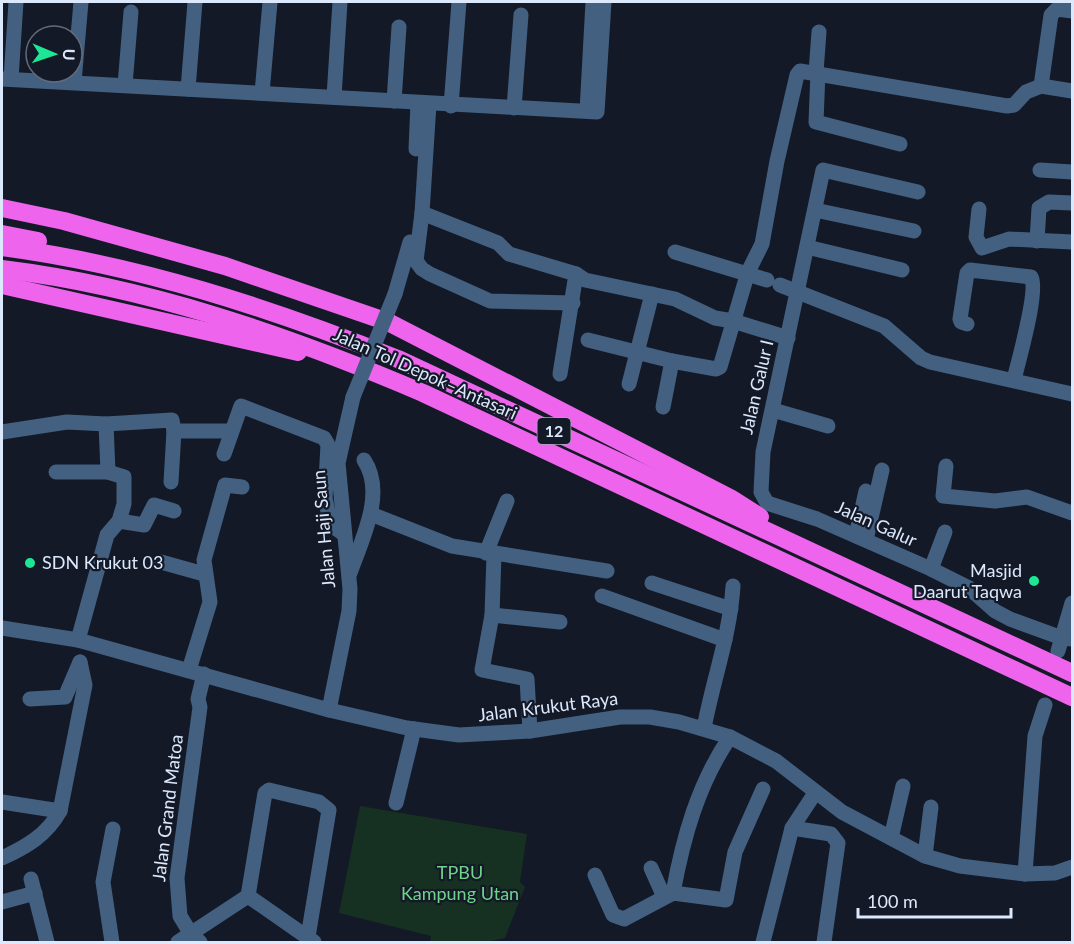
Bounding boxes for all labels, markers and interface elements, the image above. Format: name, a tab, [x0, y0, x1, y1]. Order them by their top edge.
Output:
north arrow	[24, 24, 84, 84]
text: U	[60, 48, 79, 61]
street label: Jalan Tol Depok–Antasari	[330, 323, 521, 424]
street label: Jalan Galur I	[734, 337, 778, 436]
road number: 12	[538, 418, 570, 444]
street label: Jalan Haji Saun	[307, 469, 339, 589]
street label: Jalan Galur	[832, 495, 921, 551]
place label: SDN Krukut 03	[42, 551, 163, 573]
marker: SDN Krukut 03	[23, 556, 37, 570]
place label: Masjid Daarut Taqwa	[913, 559, 1022, 602]
marker: Masjid Daarut Taqwa	[1027, 574, 1041, 588]
street label: Jalan Krukut Raya	[477, 687, 619, 726]
street label: Jalan Grand Matoa	[147, 733, 187, 883]
park label: TPBU Kampung Utan	[401, 861, 519, 904]
scale bar	[858, 881, 1011, 919]
text: 100 m	[867, 890, 918, 912]

